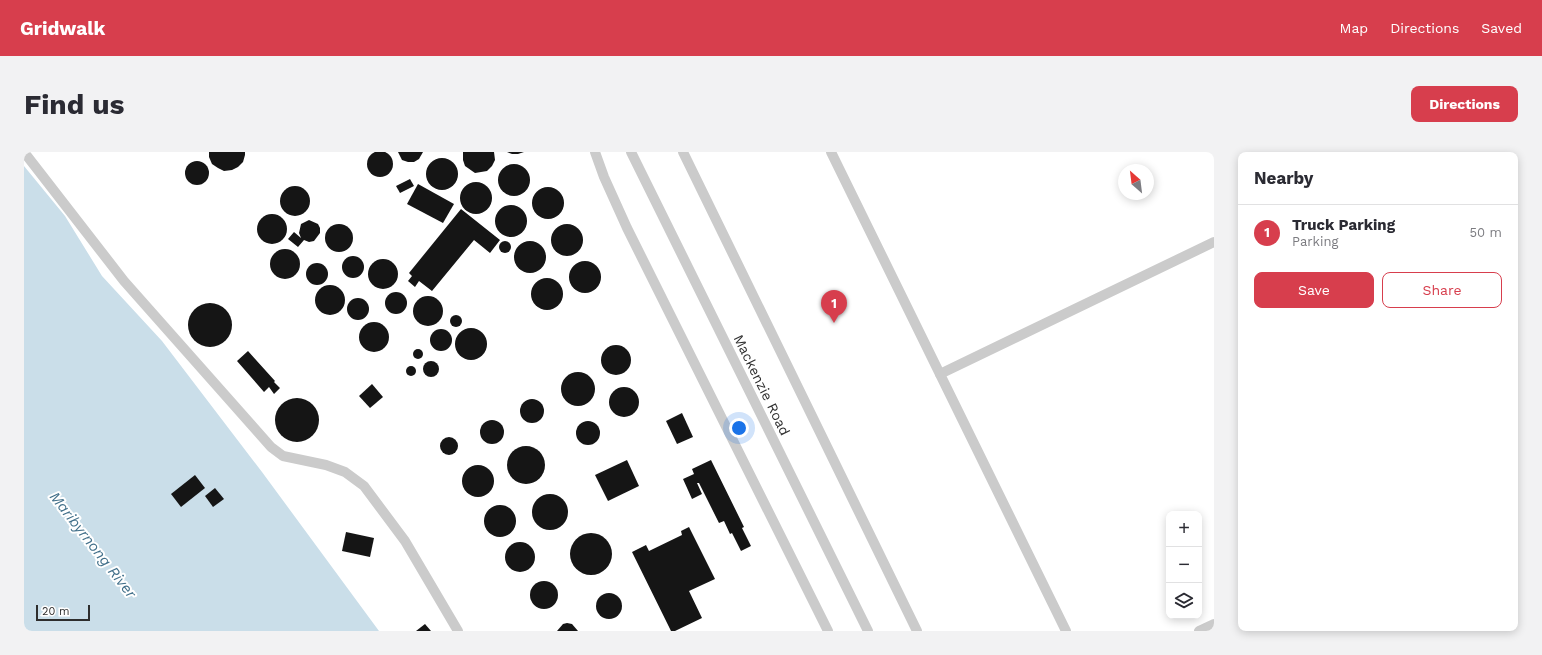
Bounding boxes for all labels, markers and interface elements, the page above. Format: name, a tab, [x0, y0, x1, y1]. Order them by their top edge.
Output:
text: Gridwalk	[20, 17, 105, 40]
text: Map	[1340, 20, 1368, 36]
text: Directions	[1390, 20, 1459, 36]
text: Saved	[1481, 20, 1522, 36]
button: Directions	[1411, 86, 1518, 122]
text: Find us	[24, 88, 124, 121]
north arrow	[1118, 164, 1154, 200]
text: Nearby	[1254, 168, 1313, 188]
text: Truck Parking	[1292, 216, 1395, 234]
text: 1	[1264, 225, 1270, 240]
text: 50 m	[1470, 225, 1502, 240]
text: Parking	[1292, 234, 1338, 249]
button: Save	[1254, 272, 1374, 308]
button: Share	[1382, 272, 1502, 308]
pin: 1	[821, 290, 847, 323]
street label: Mackenzie Road	[731, 332, 793, 438]
your location	[729, 418, 749, 438]
water label: Maribyrnong River	[46, 488, 141, 603]
map controls	[1166, 511, 1202, 619]
button: +	[1166, 511, 1202, 547]
button: −	[1166, 547, 1202, 583]
button: layers	[1166, 583, 1202, 619]
scale bar	[36, 603, 90, 622]
text: 20 m	[42, 605, 70, 618]

